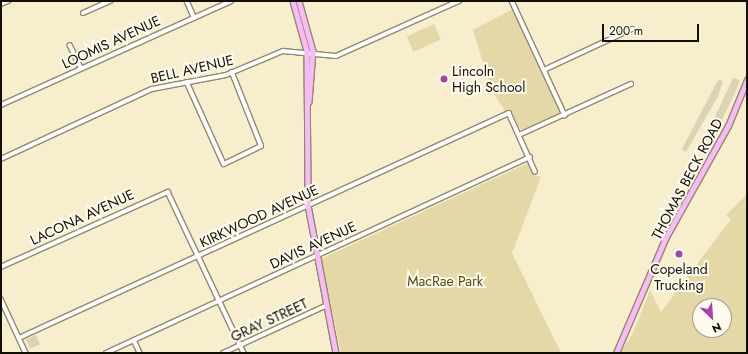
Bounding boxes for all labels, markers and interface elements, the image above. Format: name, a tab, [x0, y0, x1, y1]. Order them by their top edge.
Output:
street label: LOOMIS AVENUE	[59, 12, 163, 72]
scale bar	[604, 16, 701, 42]
text: 200 m	[609, 22, 643, 40]
street label: BELL AVENUE	[149, 51, 235, 87]
place label: Lincoln High School	[452, 63, 525, 96]
marker: Lincoln High School	[439, 74, 449, 84]
street label: THOMAS BECK ROAD	[648, 116, 726, 242]
street label: KIRKWOOD AVENUE	[197, 181, 321, 251]
street label: LACONA AVENUE	[27, 186, 137, 248]
street label: DAVIS AVENUE	[267, 218, 359, 272]
marker: Copeland Trucking	[674, 249, 684, 259]
place label: Copeland Trucking	[650, 261, 708, 294]
park label: MacRae Park	[407, 273, 483, 289]
street label: GRAY STREET	[228, 295, 310, 345]
north arrow	[692, 298, 732, 338]
text: N	[709, 319, 724, 337]

